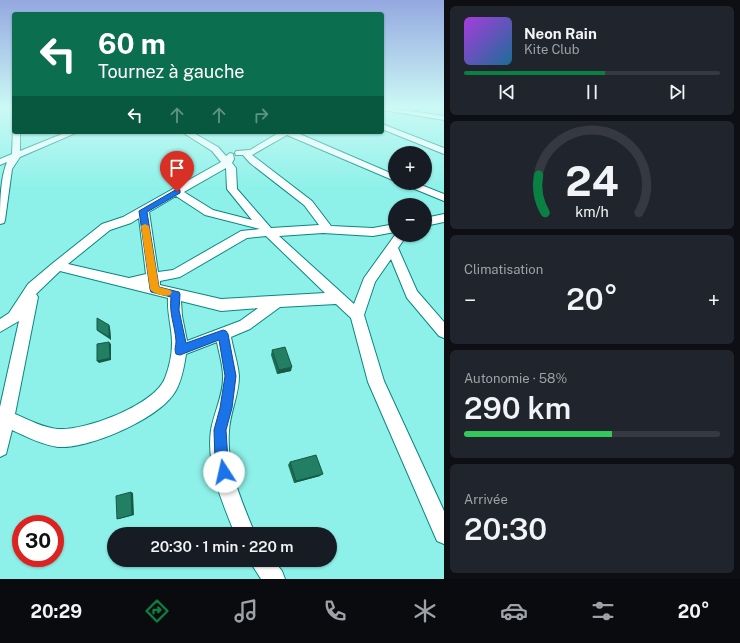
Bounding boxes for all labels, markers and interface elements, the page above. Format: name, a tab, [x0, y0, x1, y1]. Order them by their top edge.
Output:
text: Neon Rain	[524, 25, 597, 42]
text: 60 m	[98, 27, 166, 60]
icon: left	[32, 28, 84, 80]
text: Kite Club	[524, 42, 579, 57]
text: Tournez à gauche	[98, 61, 245, 82]
icon: previous	[496, 81, 518, 103]
icon: pause	[581, 81, 603, 103]
icon: next	[666, 81, 688, 103]
icon: left	[124, 104, 146, 126]
icon: ahead	[166, 104, 188, 126]
icon: ahead	[208, 104, 230, 126]
icon: right	[250, 104, 272, 126]
map controls	[388, 146, 432, 242]
button: +	[388, 146, 432, 190]
pin	[160, 151, 194, 192]
text: 24	[565, 156, 619, 205]
icon: arrive	[166, 157, 188, 179]
button: −	[388, 198, 432, 242]
text: km/h	[575, 202, 609, 219]
text: Climatisation	[464, 262, 543, 277]
text: 20°	[566, 281, 618, 317]
text: −	[464, 287, 476, 313]
text: +	[708, 287, 720, 313]
text: Autonomie · 58%	[464, 371, 567, 386]
text: 290 km	[464, 390, 571, 426]
position arrow	[203, 451, 245, 493]
text: Arrivée	[464, 492, 508, 507]
text: 20:30	[464, 511, 547, 547]
speed limit sign: 30	[12, 515, 64, 567]
text: 20:30 · 1 min · 220 m	[150, 538, 294, 555]
icon: directions	[143, 597, 171, 625]
icon: music	[232, 597, 260, 625]
icon: phone	[321, 597, 349, 625]
icon: climate	[411, 597, 439, 625]
icon: car	[500, 597, 528, 625]
icon: filters	[589, 597, 617, 625]
text: 20:29	[31, 601, 82, 622]
text: 20°	[678, 601, 709, 622]

